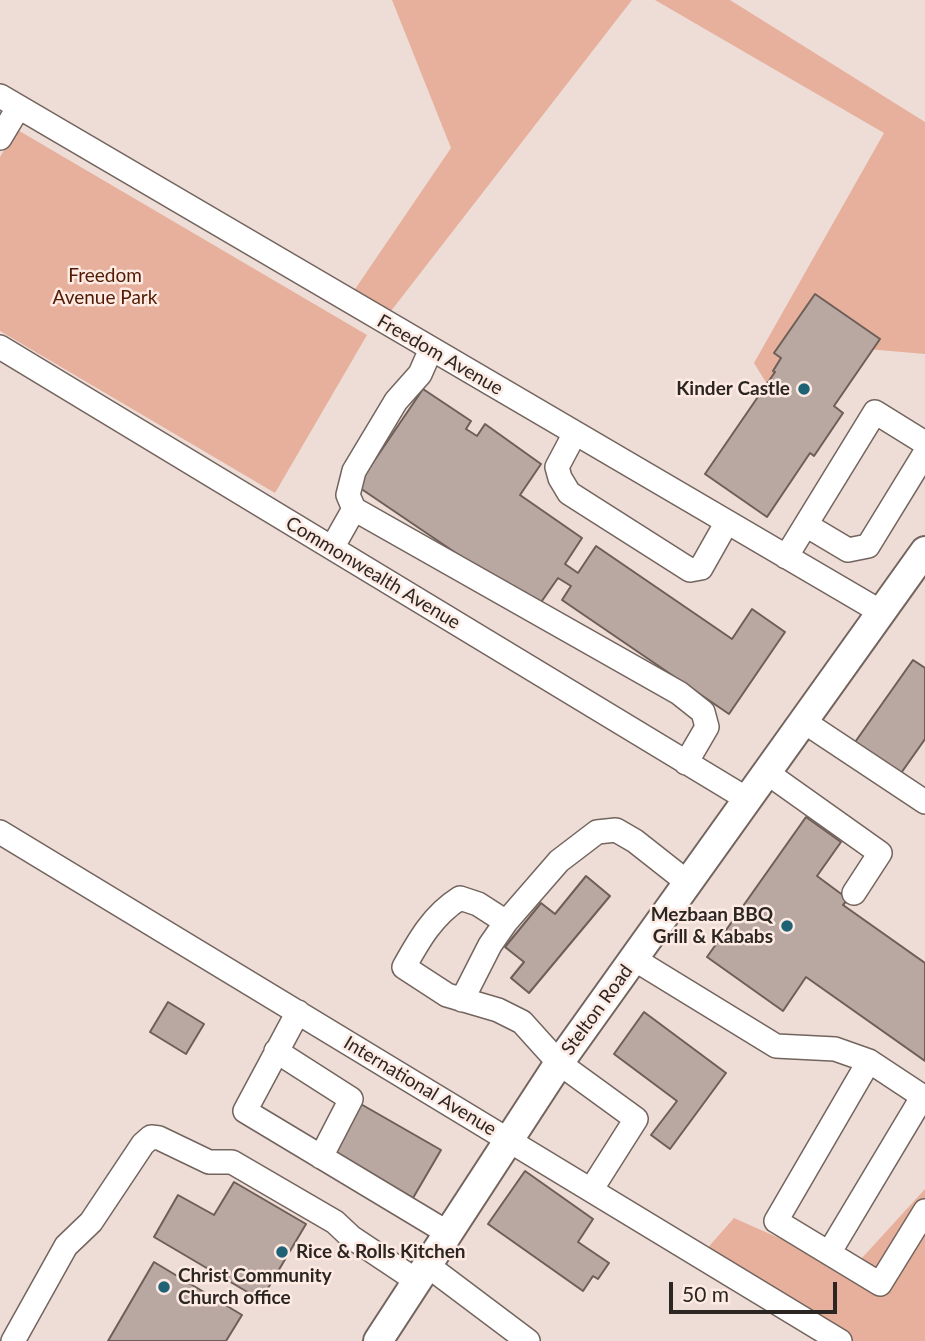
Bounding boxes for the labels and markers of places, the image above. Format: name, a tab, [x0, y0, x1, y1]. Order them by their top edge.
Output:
place label: Kinder Castle	[676, 378, 790, 400]
marker: Kinder Castle	[796, 381, 812, 397]
place label: Mezbaan BBQ Grill & Kababs	[651, 904, 773, 948]
marker: Mezbaan BBQ Grill & Kababs	[779, 918, 795, 934]
place label: Rice & Rolls Kitchen	[296, 1241, 466, 1263]
marker: Rice & Rolls Kitchen	[274, 1244, 290, 1260]
place label: Christ Community Church office	[178, 1265, 332, 1309]
marker: Christ Community Church office	[156, 1279, 172, 1295]

